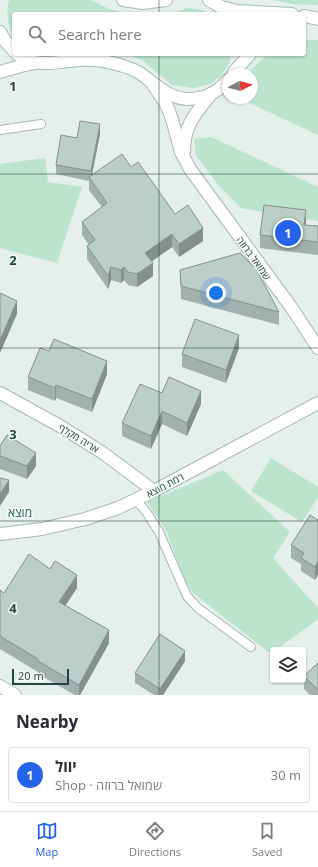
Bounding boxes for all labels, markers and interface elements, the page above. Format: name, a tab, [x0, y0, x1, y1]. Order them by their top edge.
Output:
search box	[12, 12, 306, 56]
icon: search	[26, 23, 48, 45]
text: Search here	[58, 24, 142, 44]
north arrow	[222, 68, 258, 104]
text: 1	[9, 77, 17, 95]
pin: 1	[275, 218, 301, 248]
street label: שמואל ברוזה	[233, 233, 275, 283]
text: 2	[9, 251, 17, 269]
your location	[206, 283, 226, 303]
street label: אריה מקלף	[56, 420, 102, 456]
text: 3	[9, 425, 17, 443]
street label: רמת מוצא	[144, 469, 186, 501]
district label: מוצא	[8, 504, 32, 521]
text: 4	[9, 599, 17, 617]
map controls	[270, 647, 306, 683]
button: layers	[270, 647, 306, 683]
scale bar	[12, 667, 69, 686]
text: 20 m	[18, 668, 44, 683]
text: Nearby	[16, 710, 78, 733]
text: יוול	[55, 756, 77, 776]
text: 1	[26, 766, 34, 784]
text: 30 m	[271, 766, 301, 784]
text: Shop · שמואל ברוזה	[55, 776, 162, 794]
tab: Map	[35, 820, 58, 859]
tab: Directions	[129, 820, 181, 859]
tab: Saved	[252, 820, 283, 859]

